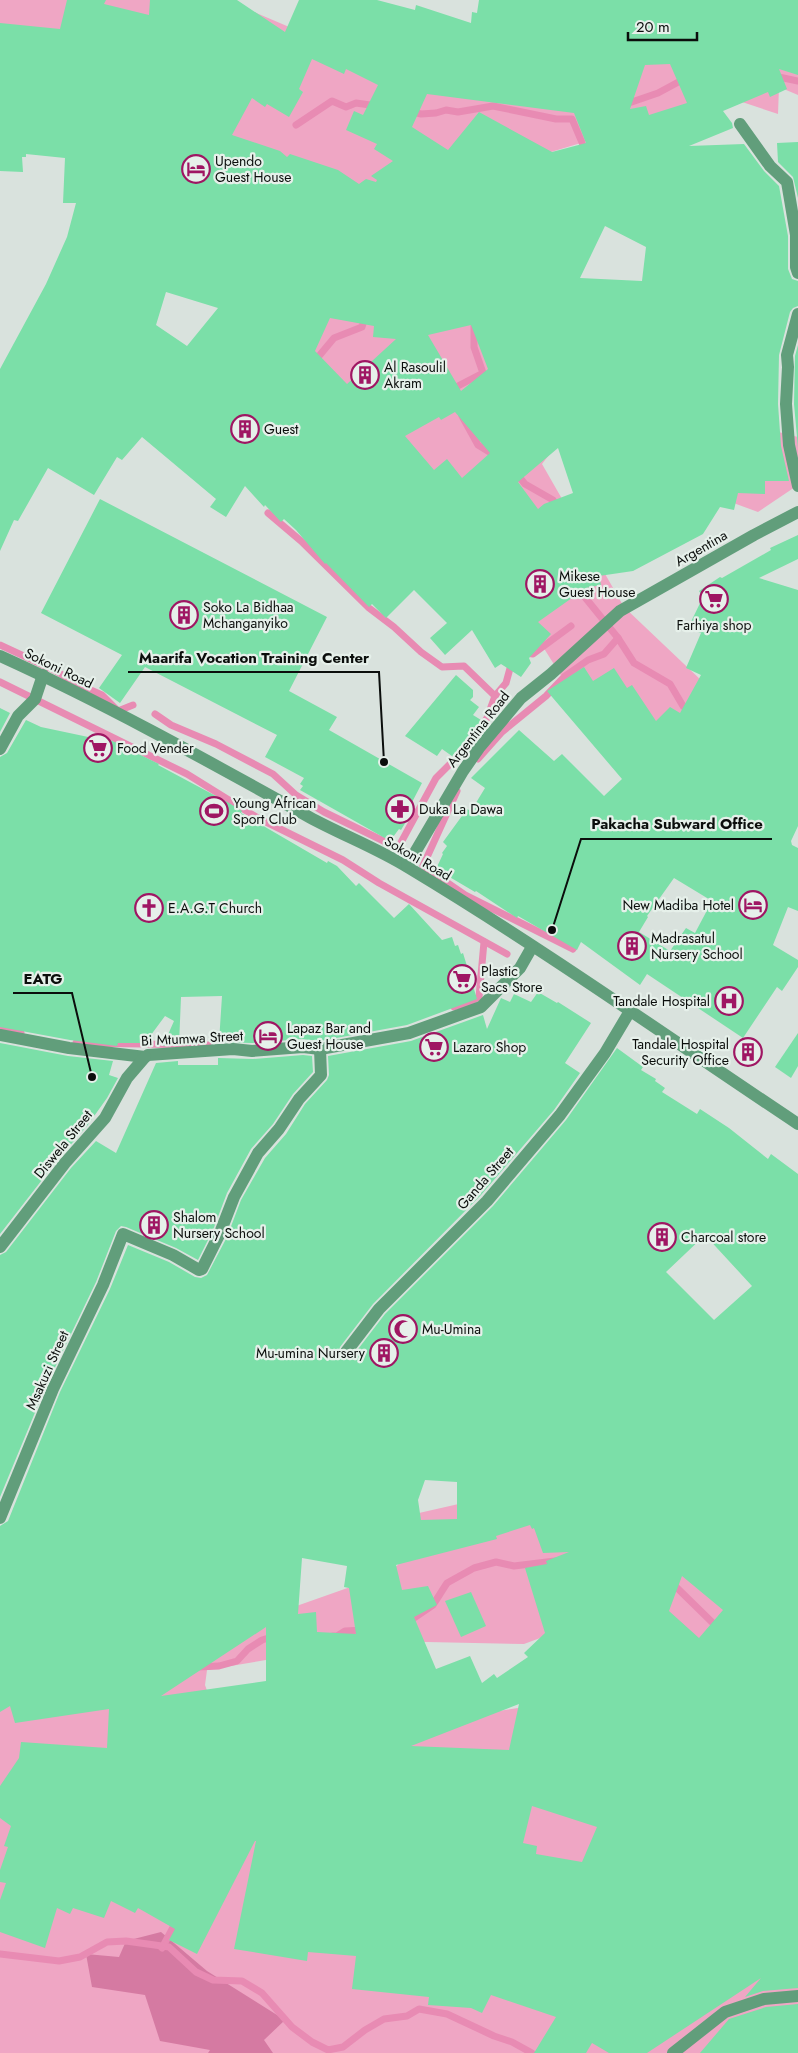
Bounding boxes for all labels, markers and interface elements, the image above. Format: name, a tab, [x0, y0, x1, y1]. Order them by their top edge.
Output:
scale bar	[628, 10, 697, 42]
text: 20 m	[636, 16, 670, 38]
place label: Upendo Guest House	[215, 151, 291, 187]
hotel icon: Upendo Guest House	[181, 154, 211, 184]
place label: Al Rasoulil Akram	[384, 357, 446, 393]
building icon: Al Rasoulil Akram	[350, 360, 380, 390]
building icon: Guest	[230, 414, 260, 444]
place label: Guest	[264, 419, 299, 439]
street label: Argentina	[671, 525, 731, 571]
place label: Mikese Guest House	[559, 566, 635, 602]
building icon: Mikese Guest House	[525, 569, 555, 599]
supermarket icon: Farhiya shop	[699, 584, 729, 614]
place label: Soko La Bidhaa Mchanganyiko	[203, 597, 294, 633]
building icon: Soko La Bidhaa Mchanganyiko	[169, 600, 199, 630]
place label: Farhiya shop	[677, 615, 751, 635]
callout: Maarifa Vocation Training Center	[128, 642, 379, 672]
street label: Sokoni Road	[21, 643, 97, 693]
text: Maarifa Vocation Training Center	[139, 647, 370, 669]
street label: Argentina Road	[442, 687, 514, 771]
supermarket icon: Food Vender	[83, 733, 113, 763]
place label: Food Vender	[117, 738, 194, 758]
place label: Young African Sport Club	[233, 793, 316, 829]
pharmacy icon: Duka La Dawa	[385, 794, 415, 824]
sports icon: Young African Sport Club	[199, 796, 229, 826]
place label: Duka La Dawa	[419, 799, 503, 819]
callout: Pakacha Subward Office	[581, 809, 772, 839]
text: Pakacha Subward Office	[591, 813, 763, 835]
street label: Sokoni Road	[381, 831, 455, 885]
hotel icon: New Madiba Hotel	[738, 890, 768, 920]
church icon: E.A.G.T Church	[134, 893, 164, 923]
place label: New Madiba Hotel	[622, 895, 734, 915]
place label: E.A.G.T Church	[168, 898, 262, 918]
place label: Madrasatul Nursery School	[651, 928, 743, 964]
building icon: Madrasatul Nursery School	[617, 931, 647, 961]
place label: Plastic Sacs Store	[481, 961, 542, 997]
callout: EATG	[13, 963, 72, 993]
supermarket icon: Plastic Sacs Store	[447, 964, 477, 994]
text: EATG	[24, 968, 62, 990]
hospital icon: Tandale Hospital	[714, 986, 744, 1016]
place label: Tandale Hospital	[613, 991, 710, 1011]
place label: Lapaz Bar and Guest House	[287, 1018, 371, 1054]
hotel icon: Lapaz Bar and Guest House	[253, 1021, 283, 1051]
street label: Bi Mtumwa Street	[140, 1025, 244, 1051]
supermarket icon: Lazaro Shop	[419, 1032, 449, 1062]
place label: Tandale Hospital Security Office	[632, 1034, 729, 1070]
place label: Lazaro Shop	[453, 1037, 526, 1057]
building icon: Tandale Hospital Security Office	[733, 1037, 763, 1067]
street label: Diswela Street	[29, 1105, 97, 1182]
street label: Ganda Street	[452, 1142, 518, 1214]
place label: Shalom Nursery School	[173, 1207, 265, 1243]
building icon: Shalom Nursery School	[139, 1210, 169, 1240]
building icon: Charcoal store	[647, 1222, 677, 1252]
place label: Charcoal store	[681, 1227, 766, 1247]
mosque icon: Mu-Umina	[388, 1314, 418, 1344]
place label: Mu-Umina	[422, 1319, 481, 1339]
street label: Msakuzi Street	[21, 1327, 74, 1413]
building icon: Mu-umina Nursery	[369, 1338, 399, 1368]
place label: Mu-umina Nursery	[256, 1343, 366, 1363]

